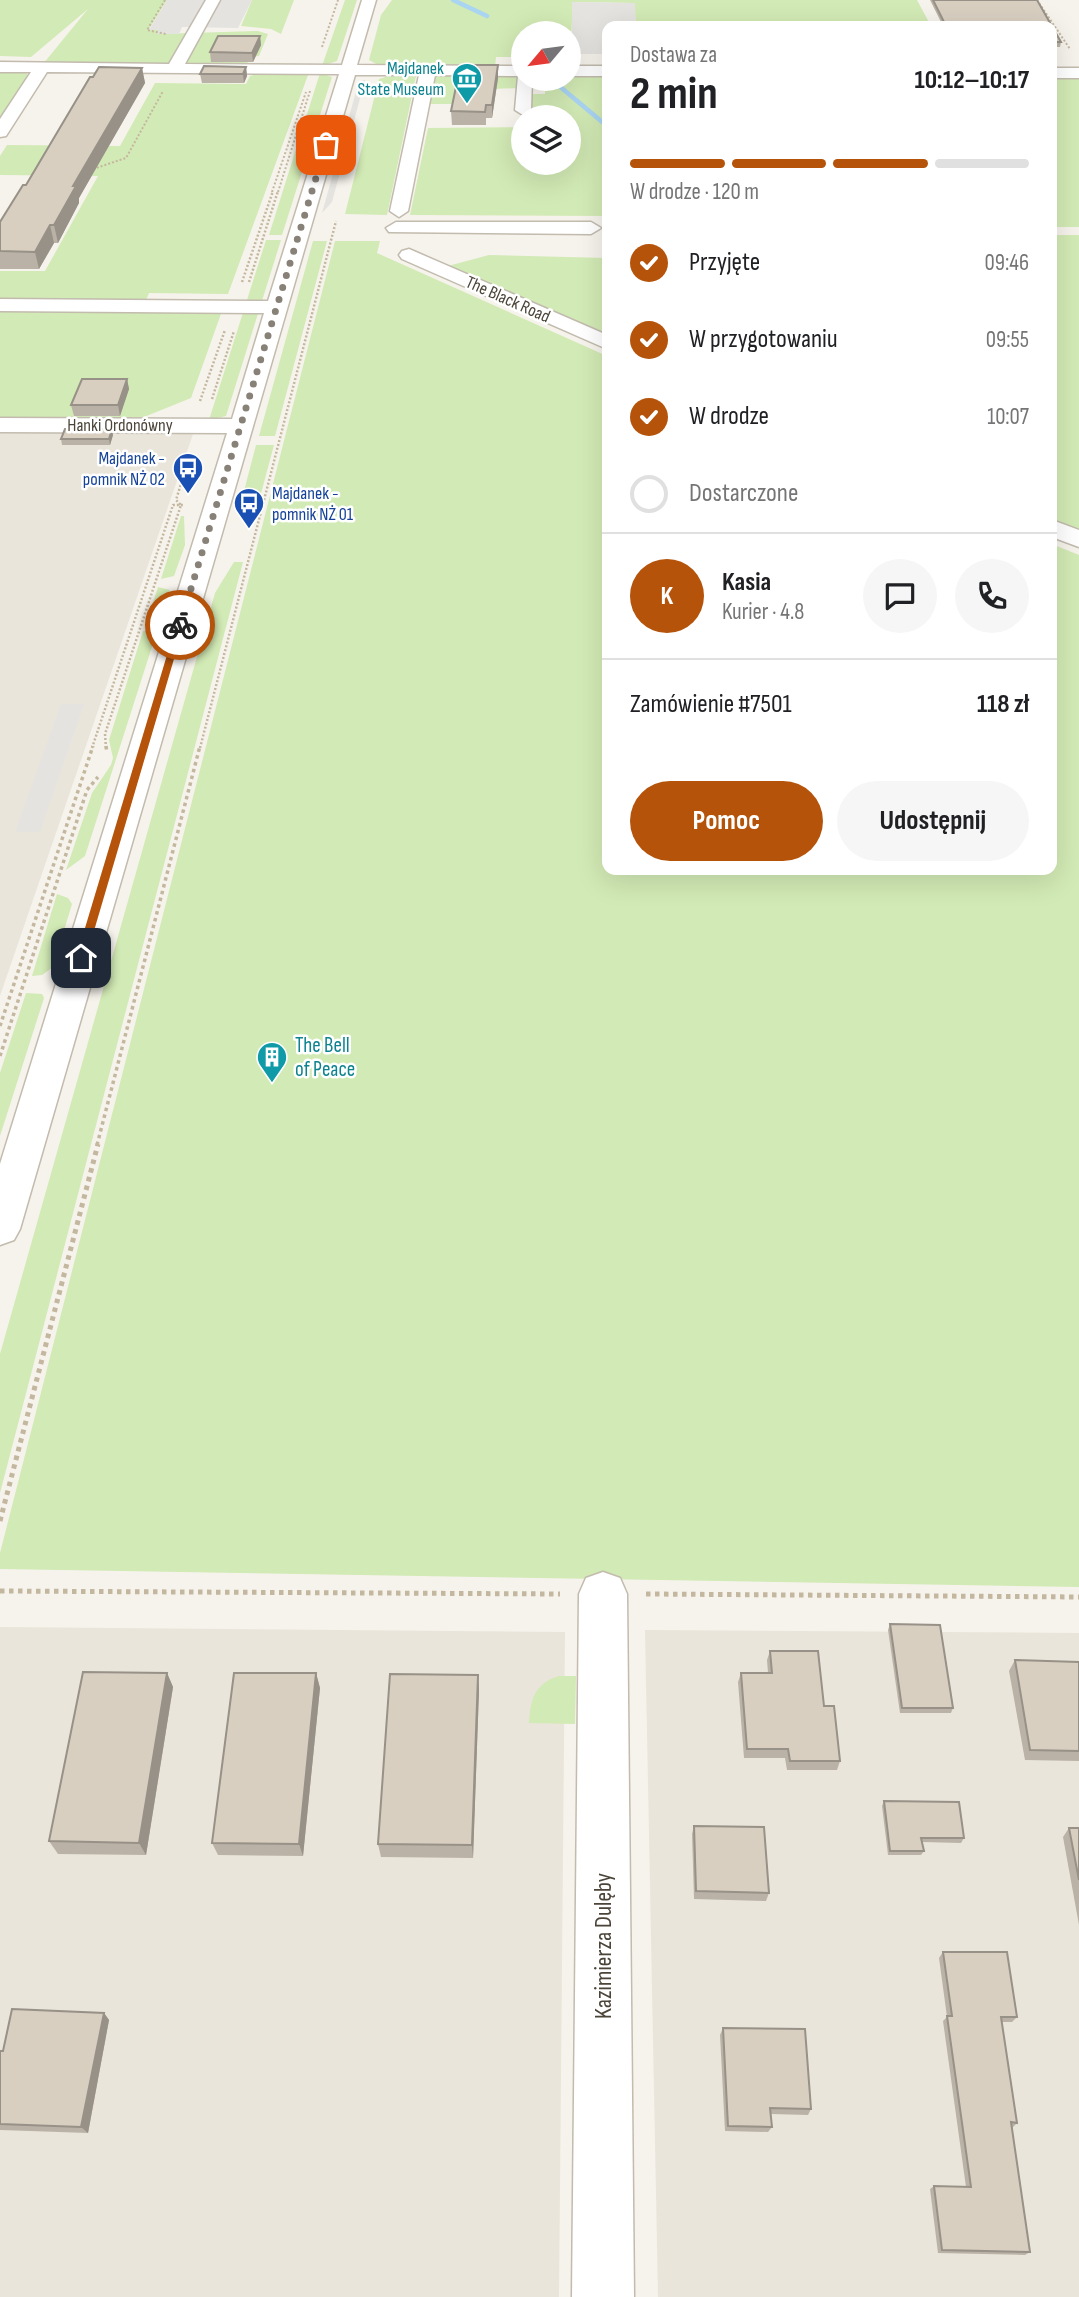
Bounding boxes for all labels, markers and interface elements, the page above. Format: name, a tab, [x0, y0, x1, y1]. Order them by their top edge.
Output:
north arrow	[511, 21, 581, 91]
map controls	[511, 21, 581, 175]
text: Dostawa za	[630, 41, 717, 69]
place label: Majdanek State Museum	[358, 58, 444, 100]
museum icon: Majdanek State Museum	[450, 61, 484, 105]
text: 10:12–10:17	[915, 65, 1029, 96]
text: 2 min	[630, 67, 718, 122]
button: layers	[511, 105, 581, 175]
pin	[296, 115, 356, 175]
icon: bag	[307, 126, 345, 164]
text: W drodze · 120 m	[630, 178, 759, 206]
icon: check	[630, 244, 668, 282]
text: Przyjęte	[689, 247, 760, 278]
text: 09:46	[985, 249, 1029, 277]
street label: The Black Road	[462, 272, 553, 327]
icon: check	[630, 321, 668, 359]
text: W przygotowaniu	[689, 324, 838, 355]
text: 09:55	[986, 326, 1029, 354]
icon: check	[630, 398, 668, 436]
text: W drodze	[689, 401, 769, 432]
text: 10:07	[987, 403, 1029, 431]
street label: Hanki Ordonówny	[67, 415, 173, 436]
place label: Majdanek - pomnik NŻ 02	[83, 448, 165, 490]
bus stop icon: Majdanek - pomnik NŻ 02	[171, 451, 205, 495]
text: Dostarczone	[689, 478, 798, 509]
place label: Majdanek - pomnik NŻ 01	[272, 483, 354, 525]
bus stop icon: Majdanek - pomnik NŻ 01	[232, 486, 266, 530]
button: chat	[863, 559, 937, 633]
button: phone	[955, 559, 1029, 633]
text: Kasia	[722, 567, 771, 598]
text: K	[661, 581, 673, 612]
courier	[145, 590, 215, 660]
text: Kurier · 4.8	[722, 598, 804, 626]
icon: bike	[161, 606, 199, 644]
text: Zamówienie #7501	[630, 689, 792, 720]
text: 118 zł	[977, 689, 1029, 720]
button: Pomoc	[630, 781, 823, 861]
button: Udostępnij	[837, 781, 1029, 861]
pin	[51, 928, 111, 988]
icon: home	[62, 939, 100, 977]
place label: The Bell of Peace	[295, 1033, 355, 1082]
building icon: The Bell of Peace	[255, 1040, 289, 1084]
street label: Kazimierza Dulęby	[589, 1873, 618, 2019]

